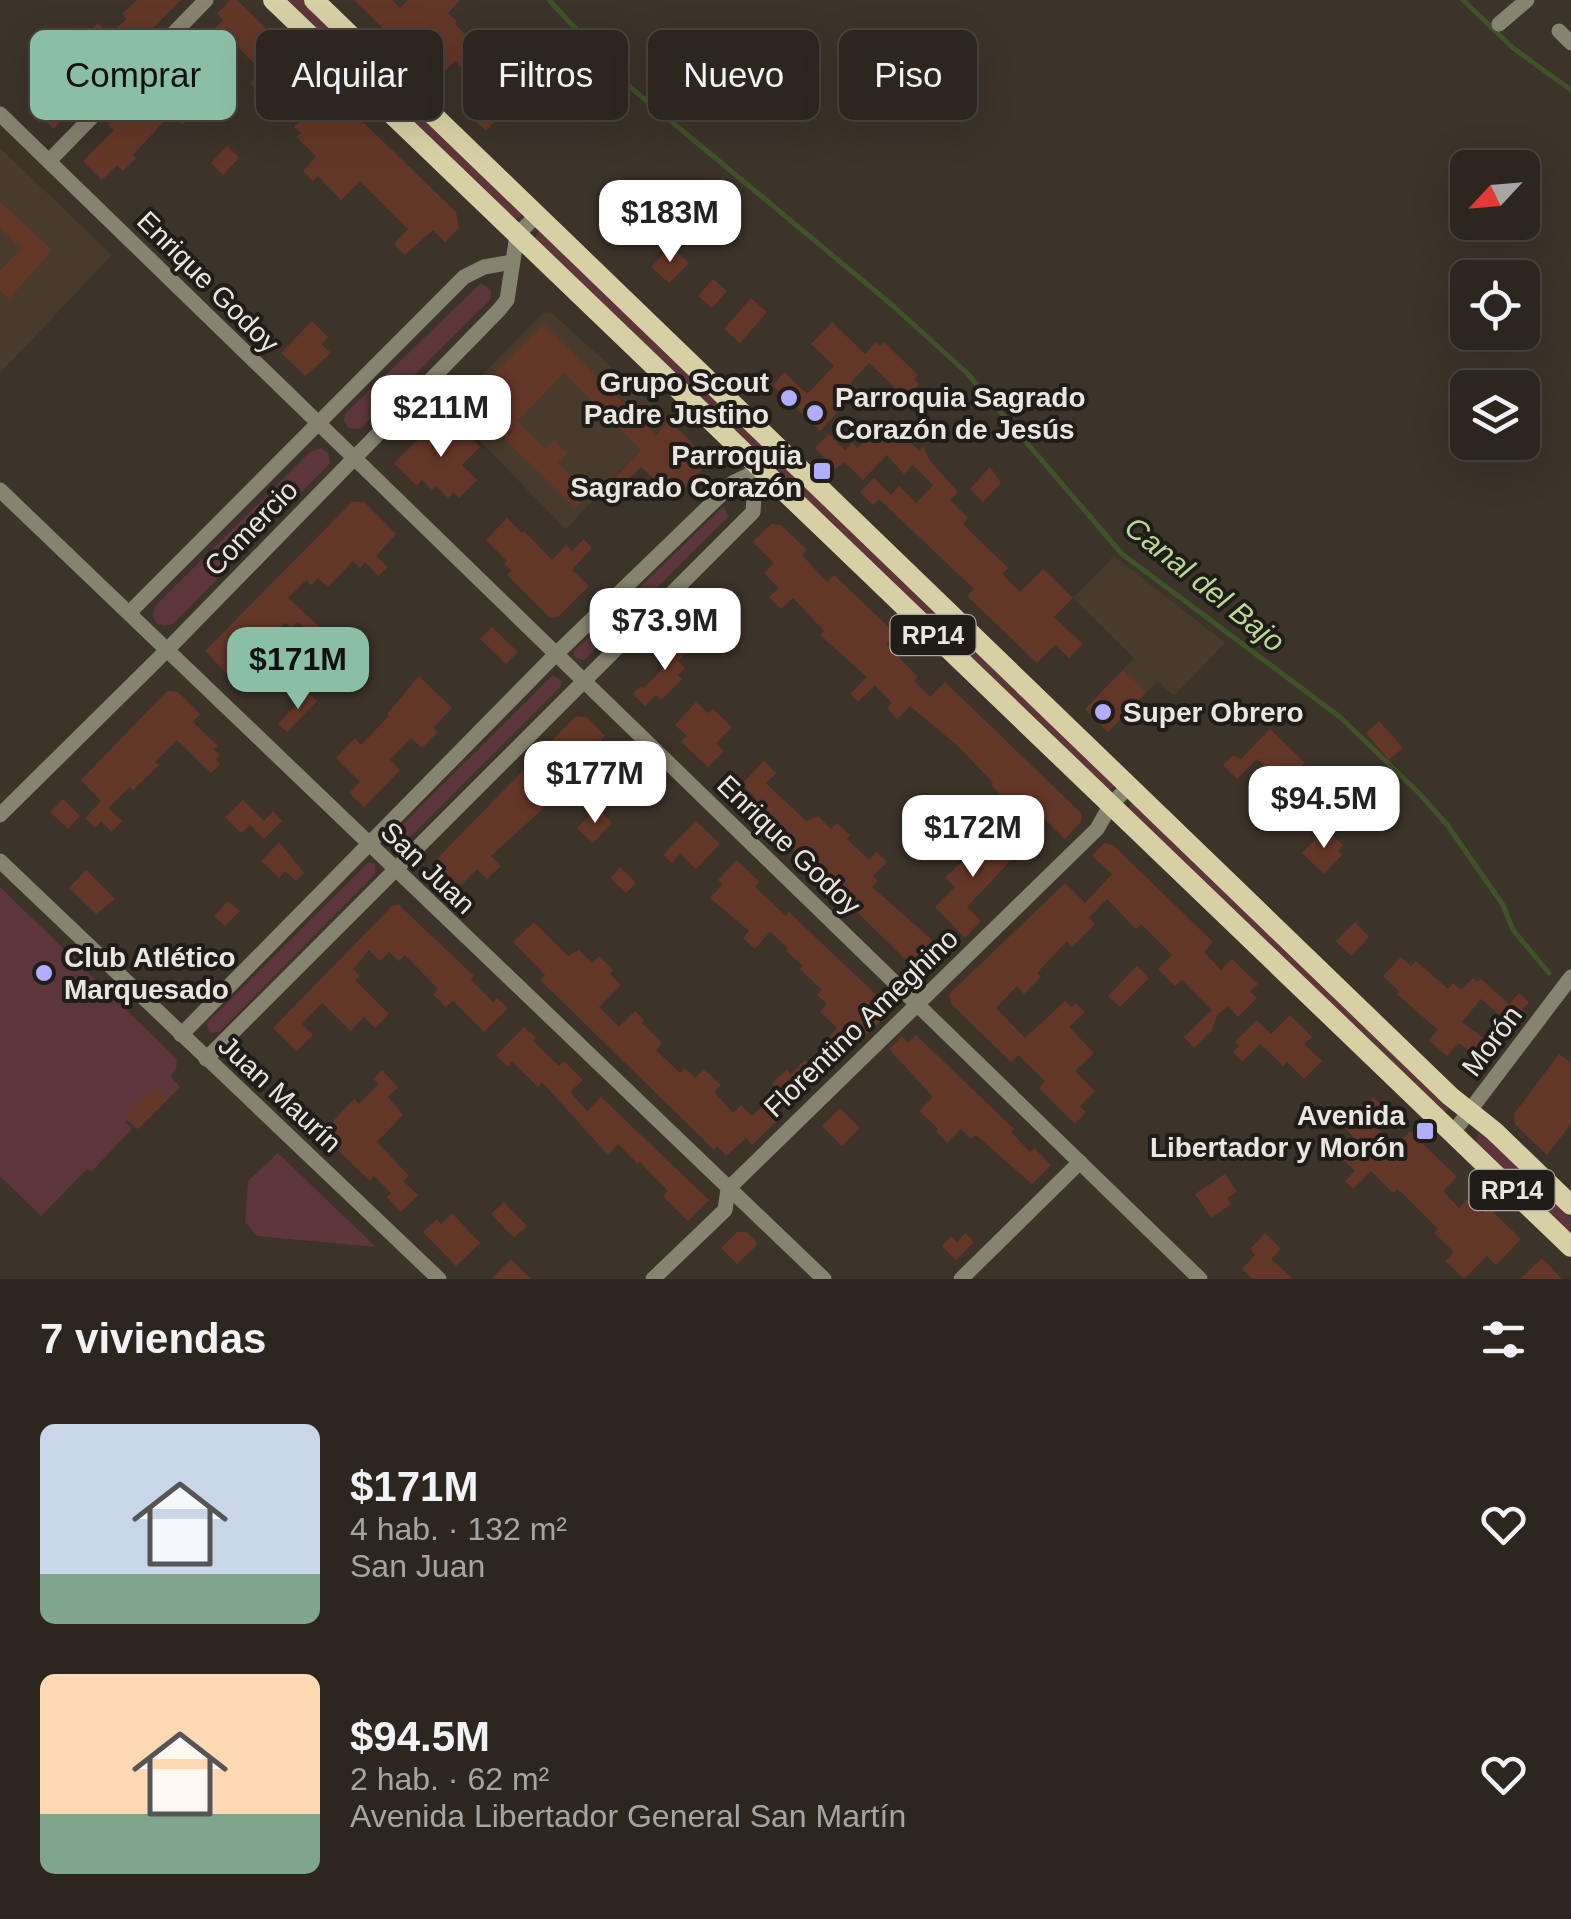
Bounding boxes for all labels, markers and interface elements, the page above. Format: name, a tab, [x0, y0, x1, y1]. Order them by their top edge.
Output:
chip: Comprar	[30, 30, 236, 120]
chip: Alquilar	[256, 30, 443, 120]
chip: Filtros	[463, 30, 628, 120]
chip: Nuevo	[648, 30, 819, 120]
chip: Piso	[839, 30, 977, 120]
north arrow	[1450, 150, 1540, 240]
map controls	[1450, 150, 1540, 460]
pin: $183M	[600, 180, 740, 265]
text: $183M	[621, 194, 719, 230]
street label: Enrique Godoy	[131, 205, 285, 359]
button: locate	[1450, 260, 1540, 350]
place label: Grupo Scout Padre Justino	[584, 367, 769, 430]
button: layers	[1450, 370, 1540, 460]
pin: $211M	[371, 375, 511, 460]
place label: Parroquia Sagrado Corazón de Jesús	[835, 382, 1086, 445]
marker: Grupo Scout Padre Justino	[778, 387, 800, 409]
text: $211M	[393, 389, 489, 425]
marker: Parroquia Sagrado Corazón de Jesús	[804, 402, 826, 424]
place label: Parroquia Sagrado Corazón	[570, 440, 802, 503]
marker: Parroquia Sagrado Corazón	[811, 460, 833, 482]
street label: Comercio	[198, 474, 304, 582]
water label: Canal del Bajo	[1119, 510, 1291, 658]
pin: $73.9M	[584, 588, 746, 673]
text: $73.9M	[612, 602, 718, 638]
road number: RP14	[890, 615, 976, 655]
pin: $171M	[228, 627, 368, 712]
text: $171M	[249, 641, 347, 677]
place label: Super Obrero	[1123, 697, 1303, 728]
marker: Super Obrero	[1092, 701, 1114, 723]
pin: $177M	[525, 741, 665, 826]
text: $177M	[546, 755, 644, 791]
pin: $94.5M	[1243, 766, 1405, 851]
street label: Enrique Godoy	[711, 769, 867, 921]
text: $94.5M	[1271, 780, 1377, 816]
pin: $172M	[903, 795, 1043, 880]
text: $172M	[924, 809, 1022, 845]
street label: San Juan	[375, 816, 481, 920]
street label: Florentino Ameghino	[758, 923, 964, 1123]
place label: Club Atlético Marquesado	[64, 942, 236, 1005]
marker: Club Atlético Marquesado	[33, 962, 55, 984]
street label: Morón	[1456, 1000, 1528, 1082]
street label: Juan Maurín	[213, 1030, 347, 1158]
place label: Avenida Libertador y Morón	[1150, 1100, 1405, 1163]
marker: Avenida Libertador y Morón	[1414, 1120, 1436, 1142]
road number: RP14	[1470, 1170, 1554, 1210]
icon: filters	[1476, 1312, 1531, 1367]
text: 7 viviendas	[40, 1315, 266, 1362]
text: $171M	[350, 1463, 478, 1510]
icon: home	[120, 1464, 240, 1584]
icon: heart	[1476, 1497, 1531, 1552]
text: 4 hab. · 132 m²	[350, 1511, 567, 1547]
text: San Juan	[350, 1548, 485, 1584]
text: $94.5M	[350, 1713, 490, 1760]
icon: home	[120, 1714, 240, 1834]
icon: heart	[1476, 1747, 1531, 1802]
text: 2 hab. · 62 m²	[350, 1761, 549, 1797]
text: Avenida Libertador General San Martín	[350, 1798, 906, 1834]

